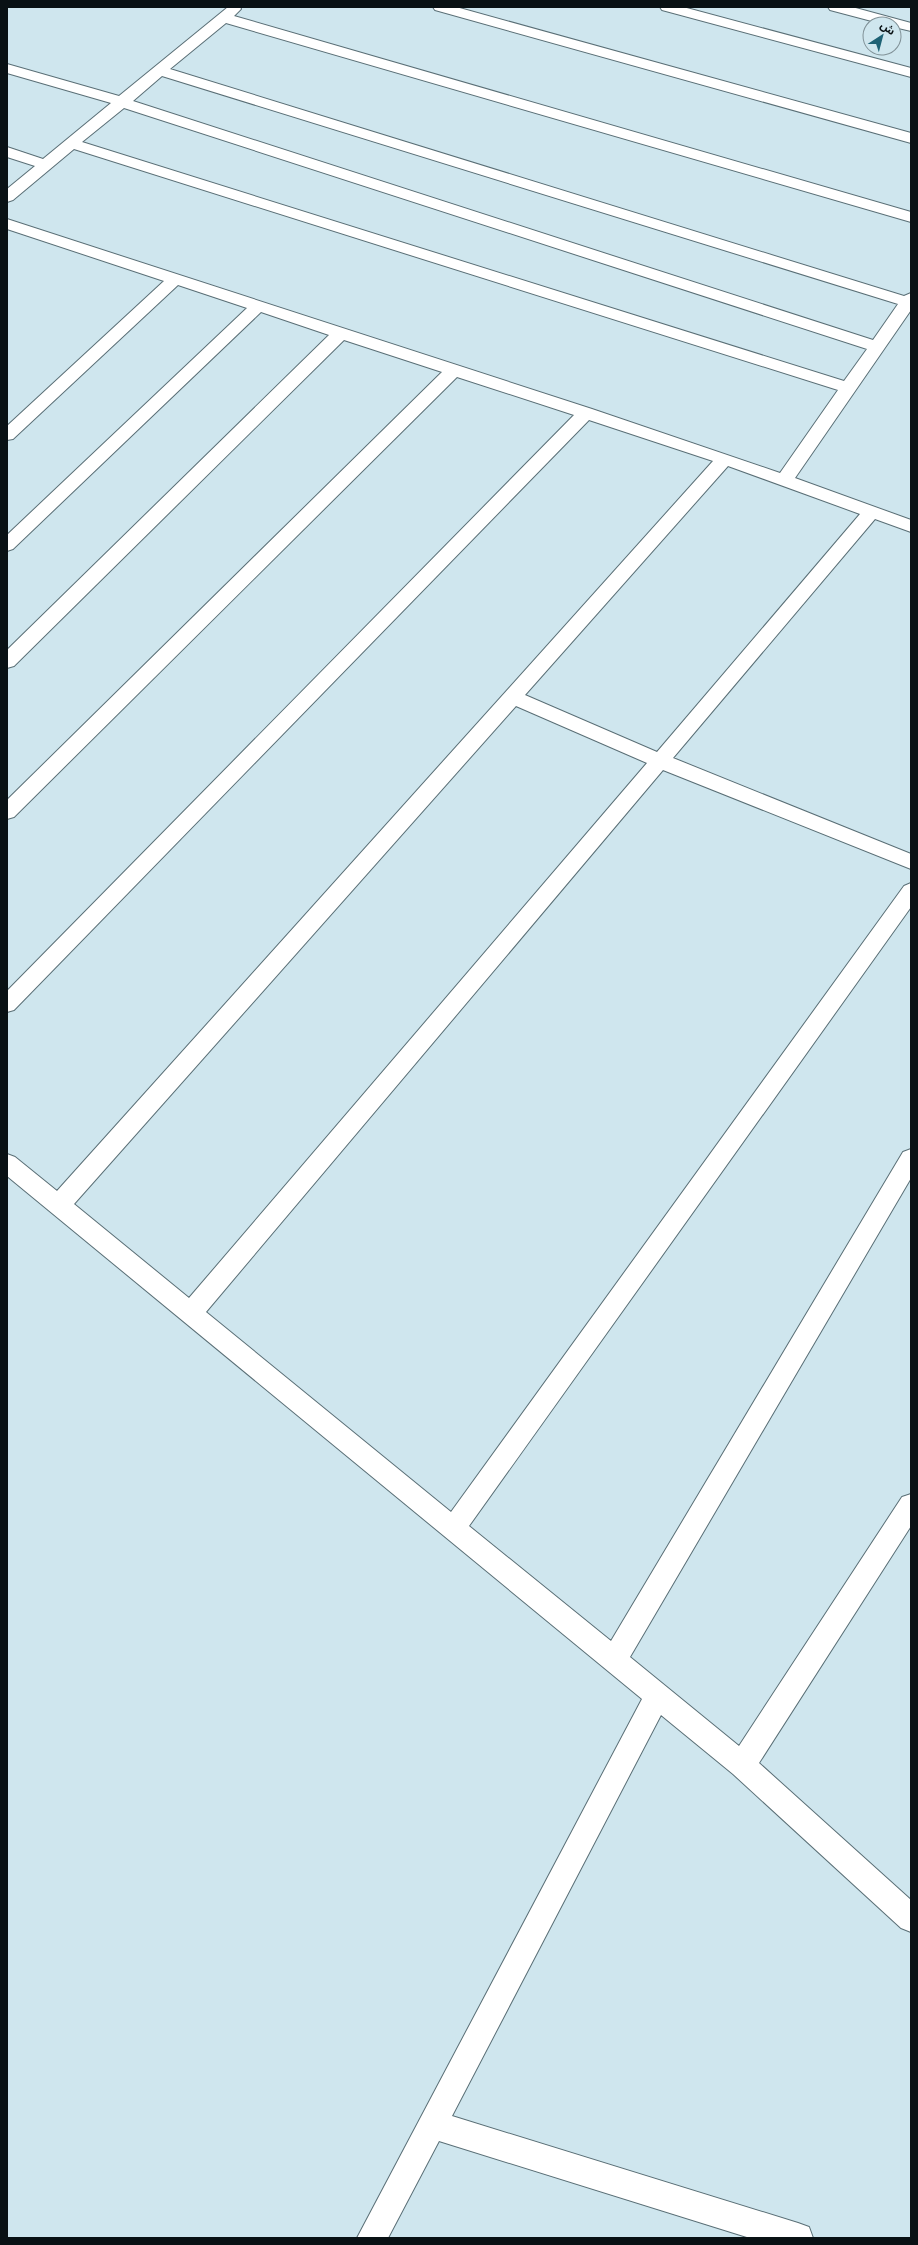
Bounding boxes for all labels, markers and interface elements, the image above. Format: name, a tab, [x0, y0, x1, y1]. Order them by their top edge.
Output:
north arrow	[862, 16, 902, 56]
text: ش	[878, 19, 898, 38]

